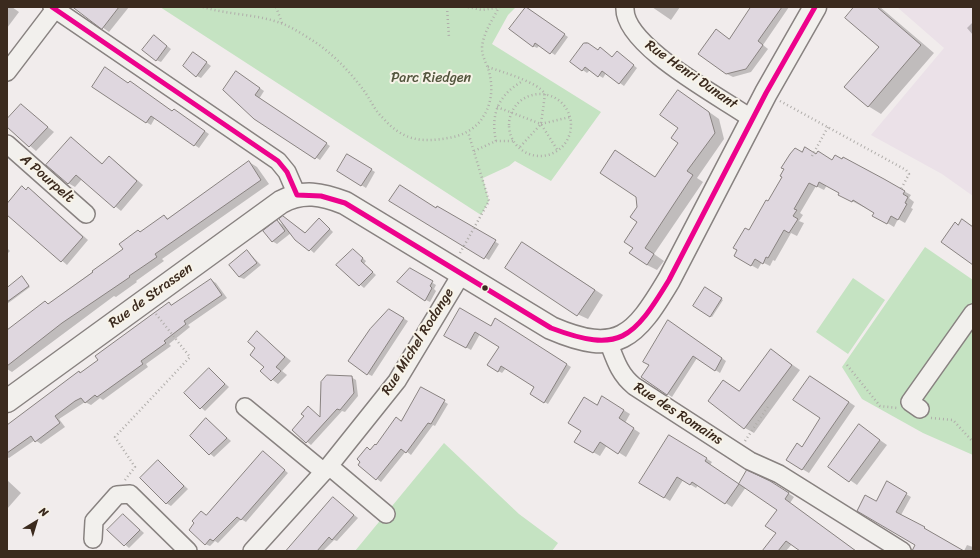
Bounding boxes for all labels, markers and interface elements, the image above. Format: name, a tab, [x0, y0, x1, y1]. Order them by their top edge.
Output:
street label: Rue Henri Dunant	[642, 37, 740, 113]
park label: Parc Riedgen	[391, 70, 471, 86]
street label: A Pourpelt	[17, 151, 77, 207]
street label: Rue de Strassen	[106, 260, 196, 332]
unlabelled marker	[480, 283, 490, 293]
street label: Rue Michel Rodange	[378, 286, 458, 398]
street label: Rue des Romains	[631, 379, 725, 449]
north arrow	[16, 502, 56, 542]
text: N	[35, 502, 53, 522]

